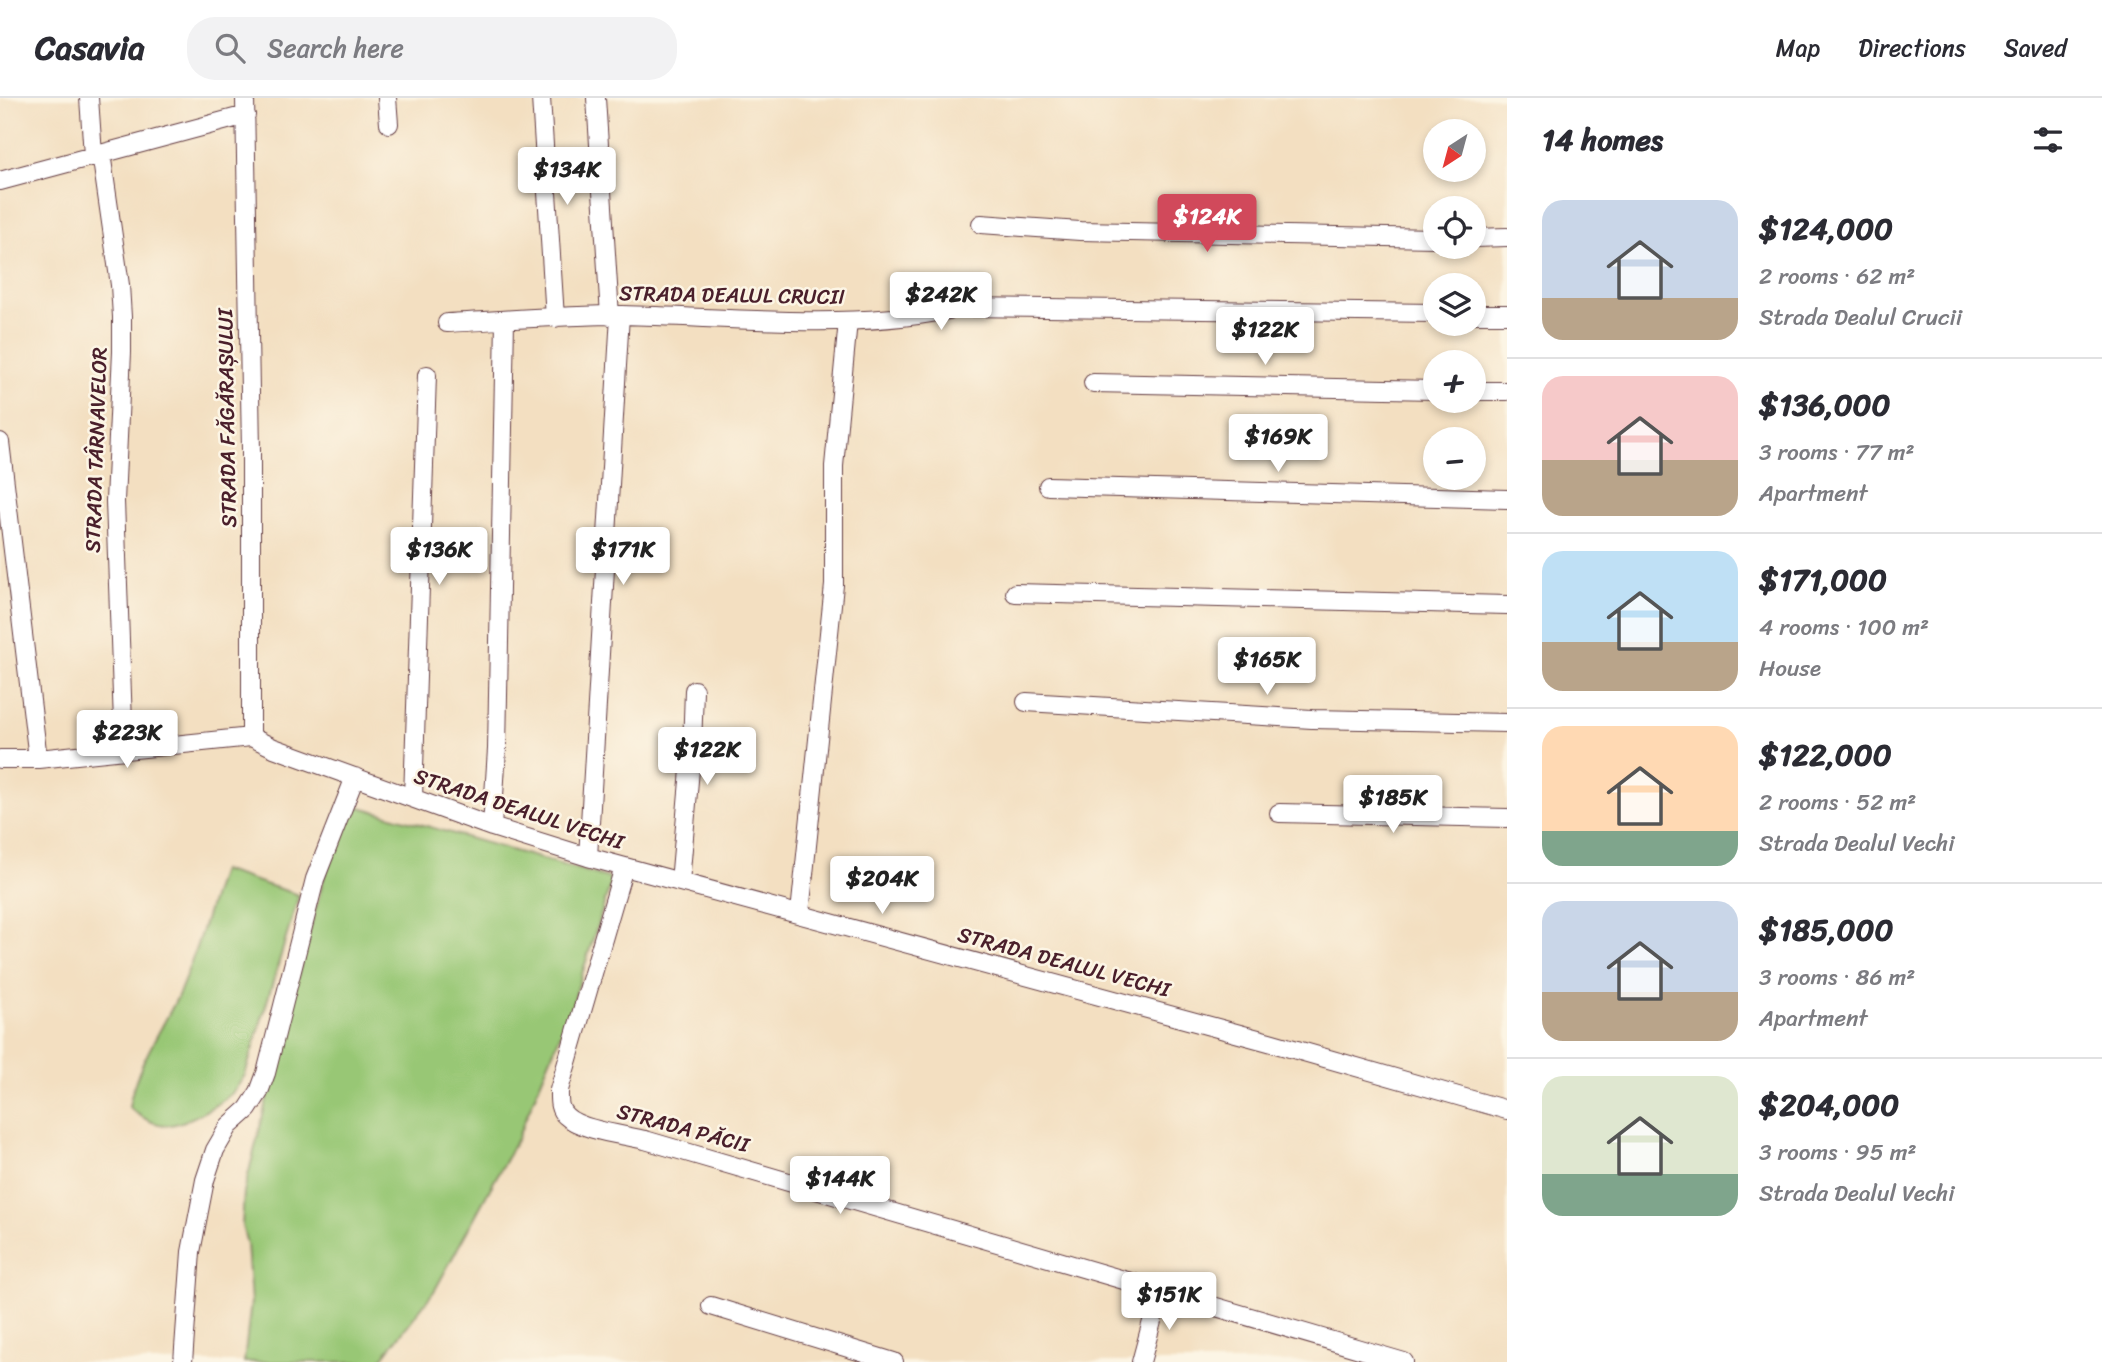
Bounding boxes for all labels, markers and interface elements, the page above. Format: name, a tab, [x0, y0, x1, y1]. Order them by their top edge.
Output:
search box	[187, 17, 677, 80]
text: Casavia	[35, 19, 145, 77]
text: Search here	[267, 25, 404, 71]
text: Map	[1776, 27, 1820, 69]
text: Directions	[1858, 27, 1966, 69]
text: Saved	[2004, 27, 2067, 69]
icon: search	[211, 29, 249, 67]
text: 14 homes	[1542, 113, 1663, 167]
north arrow	[1423, 119, 1486, 182]
map controls	[1423, 119, 1486, 490]
icon: filters	[2029, 121, 2067, 159]
pin: $134K	[518, 148, 616, 207]
text: $134K	[534, 149, 600, 190]
pin: $124K	[1158, 194, 1256, 254]
text: $124K	[1174, 196, 1240, 237]
button: locate	[1423, 196, 1486, 259]
text: $124,000	[1759, 202, 1893, 256]
icon: home	[1598, 228, 1682, 312]
text: 2 rooms · 62 m²	[1759, 256, 1915, 297]
pin: $242K	[892, 272, 990, 332]
button: layers	[1423, 273, 1486, 336]
street label: STRADA DEALUL CRUCII	[619, 274, 846, 316]
text: $242K	[906, 274, 976, 315]
text: Strada Dealul Crucii	[1759, 297, 1962, 338]
street label: STRADA FĂGĂRAȘULUI	[206, 306, 248, 528]
pin: $122K	[1216, 308, 1314, 367]
text: $122K	[1232, 309, 1298, 350]
street label: STRADA TÂRNAVELOR	[73, 346, 119, 553]
button: +	[1423, 350, 1486, 413]
text: $136,000	[1759, 378, 1891, 432]
icon: home	[1598, 404, 1682, 488]
pin: $169K	[1229, 414, 1327, 474]
text: $169K	[1245, 416, 1311, 457]
button: −	[1423, 427, 1486, 490]
text: 3 rooms · 77 m²	[1759, 432, 1915, 473]
text: Apartment	[1759, 473, 1868, 514]
pin: $136K	[390, 528, 488, 587]
pin: $171K	[574, 528, 672, 587]
text: $136K	[406, 529, 472, 570]
text: $171K	[592, 529, 654, 570]
text: $171,000	[1759, 553, 1887, 607]
icon: home	[1598, 579, 1682, 663]
text: 4 rooms · 100 m²	[1759, 607, 1929, 648]
pin: $165K	[1218, 638, 1316, 697]
text: $165K	[1234, 639, 1300, 680]
text: House	[1759, 648, 1821, 689]
pin: $223K	[78, 710, 176, 770]
text: $223K	[93, 712, 161, 753]
pin: $122K	[658, 728, 756, 787]
text: $122,000	[1759, 728, 1892, 782]
text: $122K	[674, 729, 740, 770]
icon: home	[1598, 754, 1682, 838]
street label: STRADA DEALUL VECHI	[409, 757, 630, 861]
pin: $185K	[1344, 776, 1442, 835]
text: $185K	[1359, 777, 1427, 818]
text: 2 rooms · 52 m²	[1759, 782, 1916, 823]
text: Strada Dealul Vechi	[1759, 823, 1955, 864]
pin: $204K	[833, 856, 931, 916]
text: $204K	[846, 858, 918, 899]
text: $185,000	[1759, 903, 1893, 957]
street label: STRADA DEALUL VECHI	[953, 915, 1176, 1009]
icon: home	[1598, 929, 1682, 1013]
text: 3 rooms · 86 m²	[1759, 957, 1915, 998]
text: Apartment	[1759, 998, 1868, 1039]
text: $204,000	[1759, 1078, 1899, 1132]
street label: STRADA PĂCII	[613, 1092, 755, 1164]
icon: home	[1598, 1104, 1682, 1188]
text: 3 rooms · 95 m²	[1759, 1132, 1916, 1173]
pin: $144K	[791, 1156, 889, 1216]
text: $144K	[806, 1158, 874, 1199]
text: Strada Dealul Vechi	[1759, 1173, 1955, 1214]
pin: $151K	[1120, 1272, 1218, 1332]
text: $151K	[1137, 1274, 1201, 1315]

